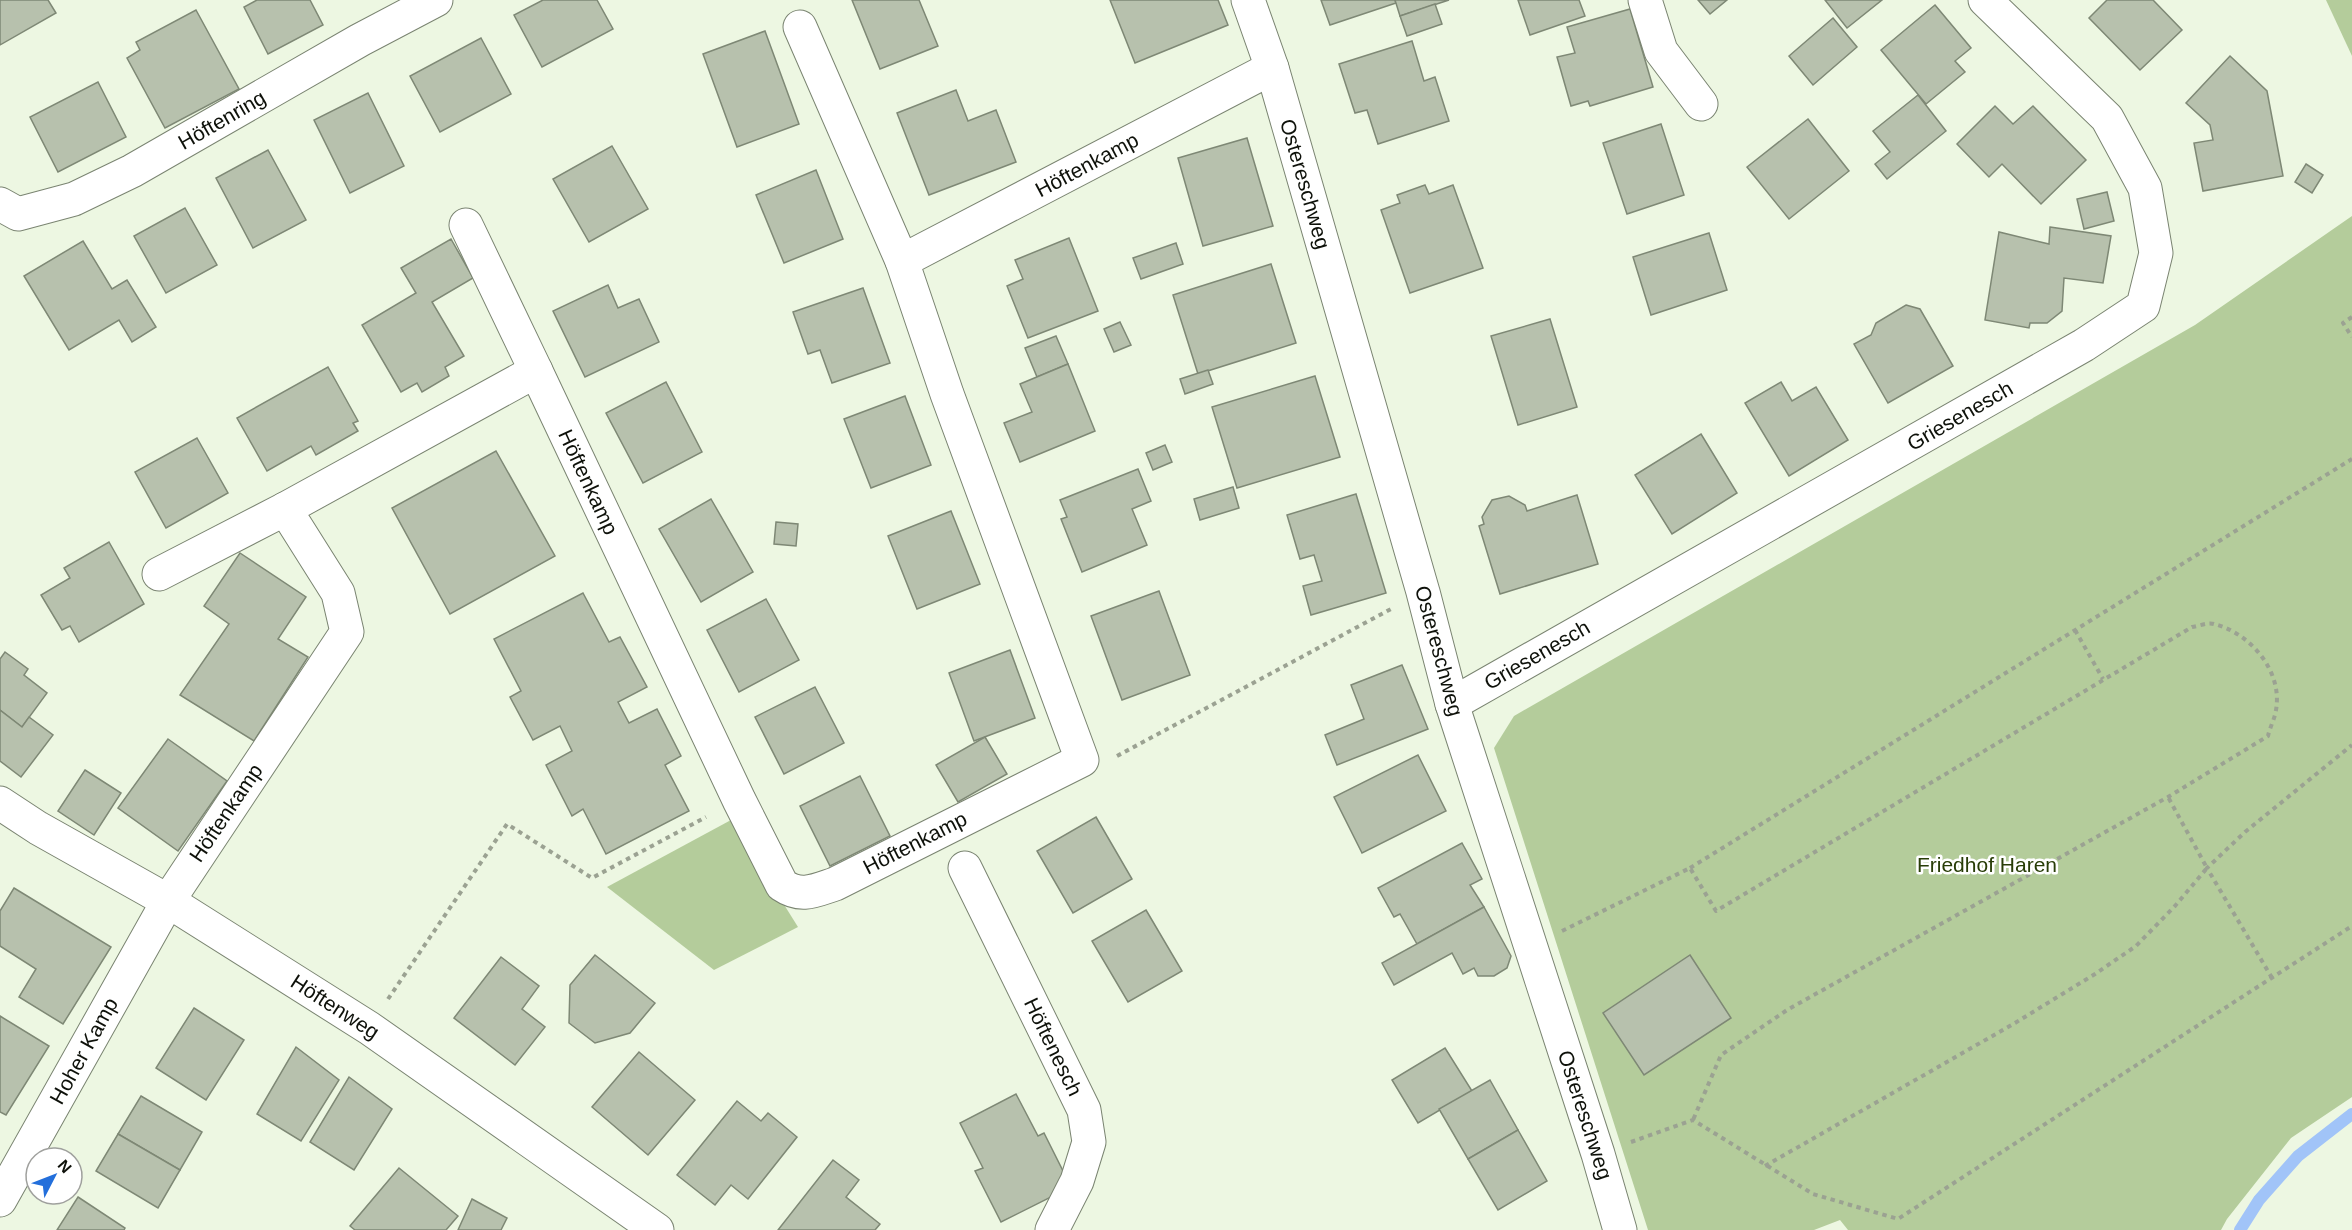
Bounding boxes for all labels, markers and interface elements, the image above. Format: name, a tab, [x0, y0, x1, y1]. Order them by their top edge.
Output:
street label: Höftenring	[174, 85, 269, 154]
street label: Ostereschweg	[1276, 116, 1335, 252]
street label: Höftenkamp	[1031, 128, 1142, 201]
street label: Griesenesch	[1903, 376, 2017, 455]
street label: Höftenkamp	[554, 426, 623, 538]
street label: Ostereschweg	[1411, 583, 1468, 719]
street label: Griesenesch	[1480, 615, 1594, 694]
street label: Höftenkamp	[184, 759, 267, 866]
street label: Höftenkamp	[859, 807, 970, 879]
park label: Friedhof Haren	[1917, 853, 2057, 876]
street label: Höftenweg	[287, 970, 384, 1044]
street label: Hoher Kamp	[45, 994, 122, 1108]
street label: Höftenesch	[1020, 994, 1087, 1100]
street label: Ostereschweg	[1554, 1047, 1617, 1182]
north arrow	[24, 1146, 84, 1206]
text: N	[55, 1156, 75, 1176]

